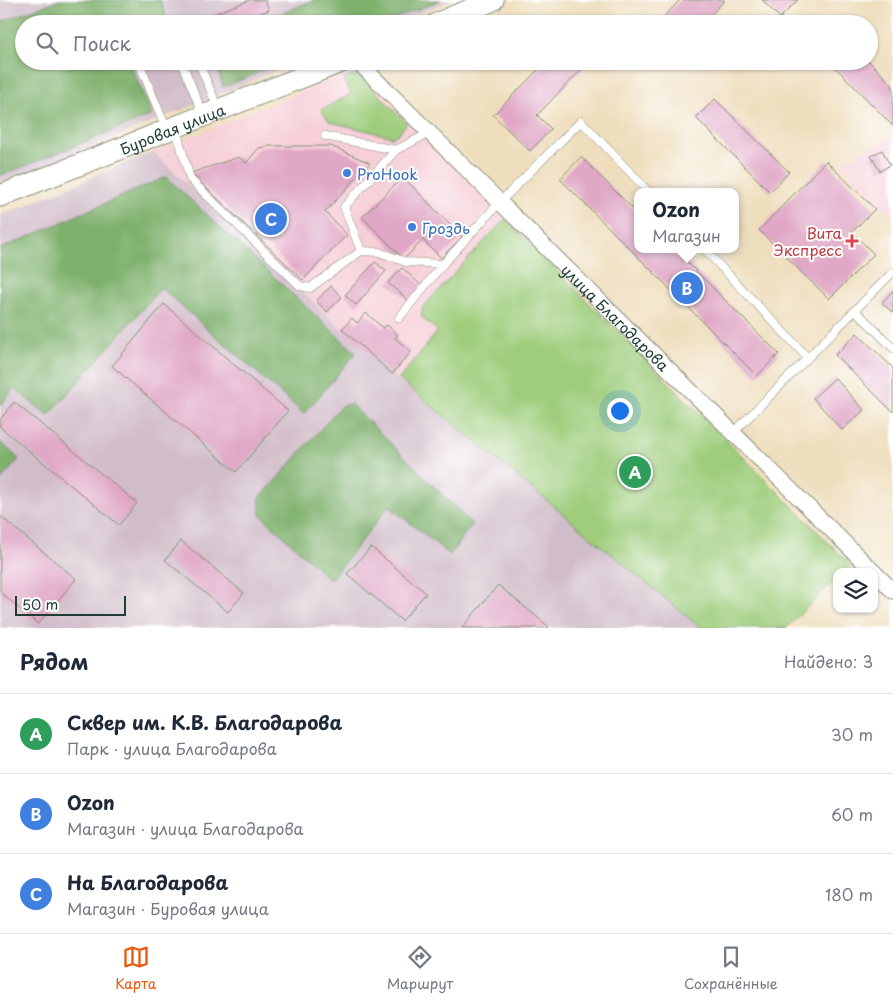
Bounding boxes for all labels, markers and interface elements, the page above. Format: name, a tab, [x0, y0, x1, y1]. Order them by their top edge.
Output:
search box	[15, 15, 878, 70]
icon: search	[33, 29, 61, 57]
text: Поиск	[73, 29, 131, 57]
street label: Буровая улица	[116, 97, 229, 159]
place label: ProHook	[357, 162, 418, 185]
marker: ProHook	[341, 167, 353, 179]
popup	[634, 188, 739, 253]
text: Ozon	[652, 195, 700, 223]
pin: C	[255, 200, 287, 238]
place label: Гроздь	[422, 216, 470, 239]
marker: Гроздь	[406, 221, 418, 233]
place label: Вита Экспресс	[773, 221, 843, 261]
text: Магазин	[652, 223, 721, 247]
marker: Вита Экспресс	[846, 235, 858, 247]
street label: улица Благодарова	[557, 258, 676, 376]
pin: B	[671, 269, 703, 307]
your location	[607, 398, 633, 424]
pin: A	[619, 453, 651, 491]
map controls	[833, 568, 878, 613]
button: layers	[833, 568, 878, 613]
scale bar	[15, 593, 126, 616]
text: 50 m	[22, 594, 58, 615]
text: Рядом	[20, 645, 88, 677]
text: Найдено: 3	[784, 649, 873, 673]
text: Сквер им. К.В. Благодарова	[67, 708, 342, 736]
text: A	[30, 722, 42, 746]
text: 30 m	[831, 722, 873, 746]
text: Парк · улица Благодарова	[67, 736, 277, 760]
text: Ozon	[67, 788, 115, 816]
text: B	[31, 802, 41, 826]
text: 60 m	[831, 802, 873, 826]
text: Магазин · улица Благодарова	[67, 816, 304, 840]
text: На Благодарова	[67, 868, 228, 896]
text: C	[30, 882, 42, 906]
text: 180 m	[825, 882, 873, 906]
text: Магазин · Буровая улица	[67, 896, 269, 920]
tab: Карта	[115, 943, 156, 994]
tab: Маршрут	[387, 943, 453, 994]
tab: Сохранённые	[684, 943, 778, 994]

